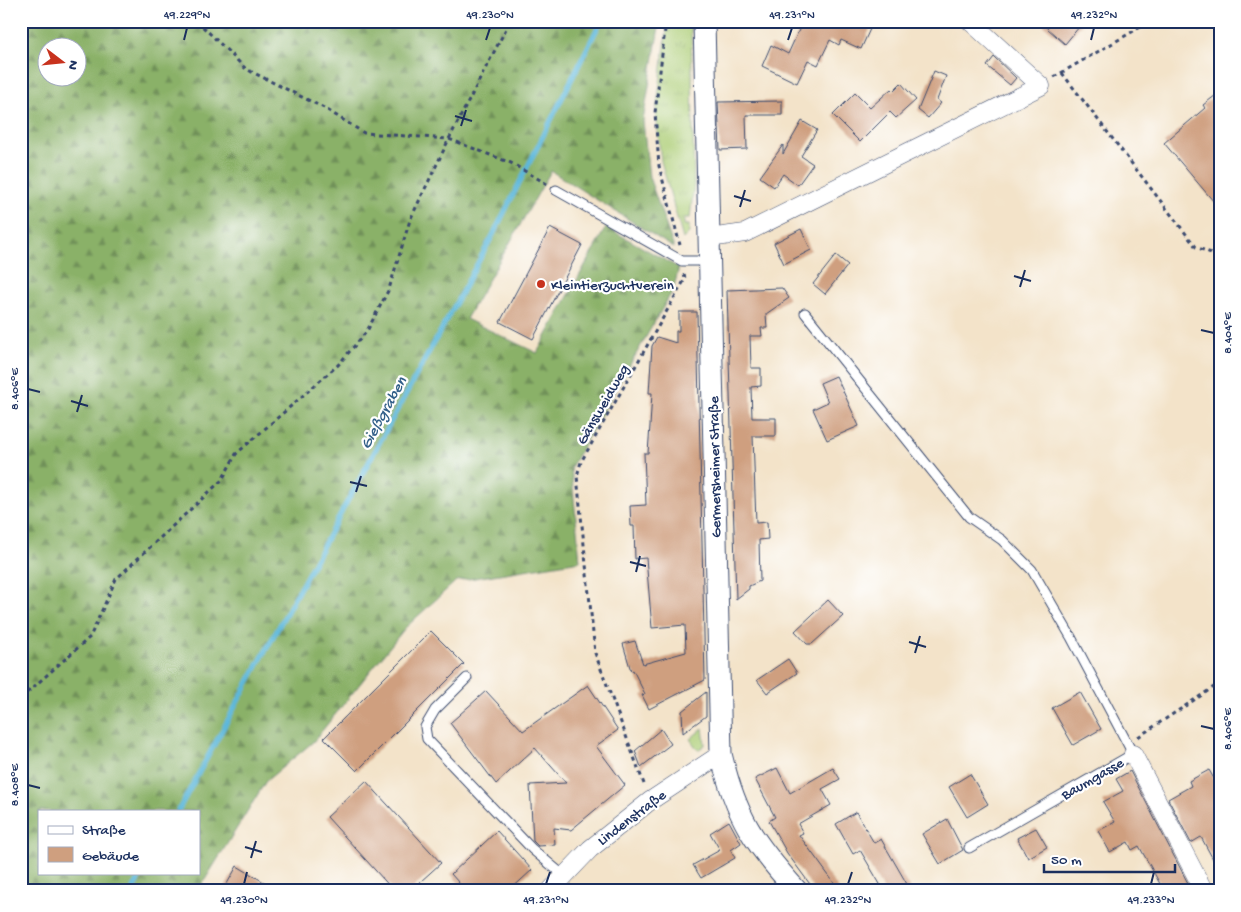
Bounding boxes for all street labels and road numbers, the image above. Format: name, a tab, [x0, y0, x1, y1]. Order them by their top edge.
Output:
street label: Gänsweidweg	[574, 362, 634, 448]
street label: Germersheimer Straße	[706, 396, 726, 538]
street label: Baumgasse	[1058, 754, 1128, 805]
street label: Lindenstraße	[594, 787, 670, 850]

